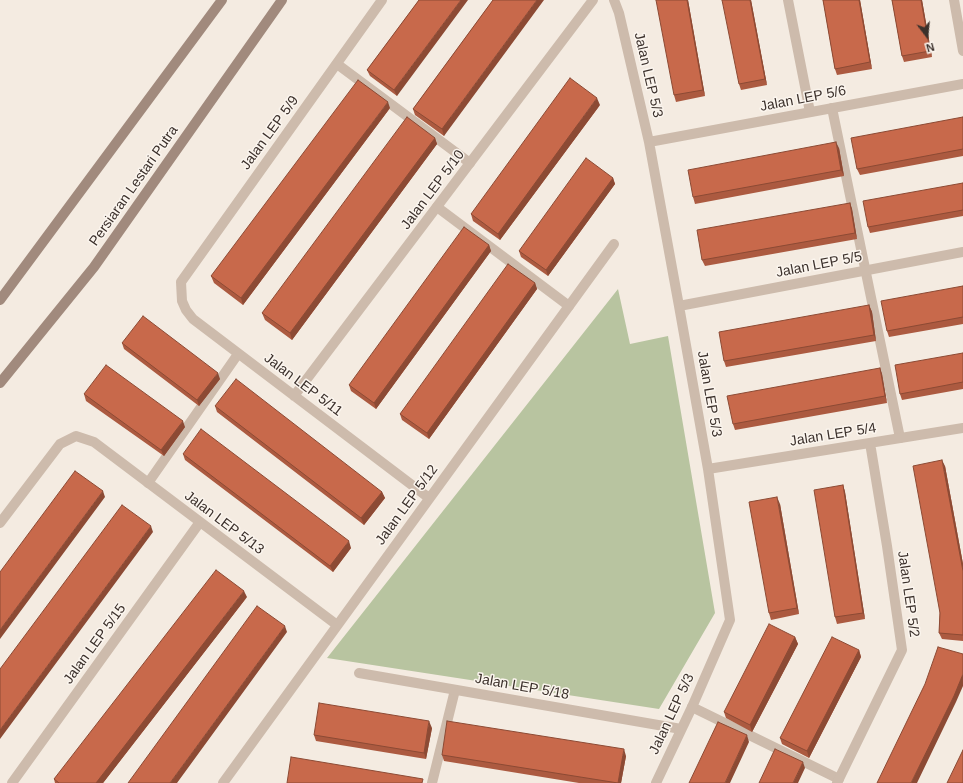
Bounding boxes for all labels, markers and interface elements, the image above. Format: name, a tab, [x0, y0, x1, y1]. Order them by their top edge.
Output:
north arrow	[907, 16, 947, 56]
street label: Jalan LEP 5/3	[630, 31, 666, 119]
text: N	[925, 41, 936, 54]
street label: Jalan LEP 5/6	[759, 82, 847, 116]
street label: Jalan LEP 5/9	[238, 93, 302, 173]
street label: Persiaran Lestari Putra	[86, 123, 182, 249]
street label: Jalan LEP 5/10	[398, 147, 468, 233]
street label: Jalan LEP 5/5	[775, 248, 863, 282]
street label: Jalan LEP 5/11	[260, 350, 346, 420]
street label: Jalan LEP 5/3	[693, 350, 725, 438]
street label: Jalan LEP 5/4	[789, 420, 877, 450]
street label: Jalan LEP 5/12	[372, 462, 442, 548]
street label: Jalan LEP 5/13	[181, 488, 267, 558]
street label: Jalan LEP 5/2	[894, 550, 922, 638]
street label: Jalan LEP 5/15	[60, 601, 130, 687]
street label: Jalan LEP 5/18	[474, 670, 570, 704]
street label: Jalan LEP 5/3	[646, 671, 698, 757]

